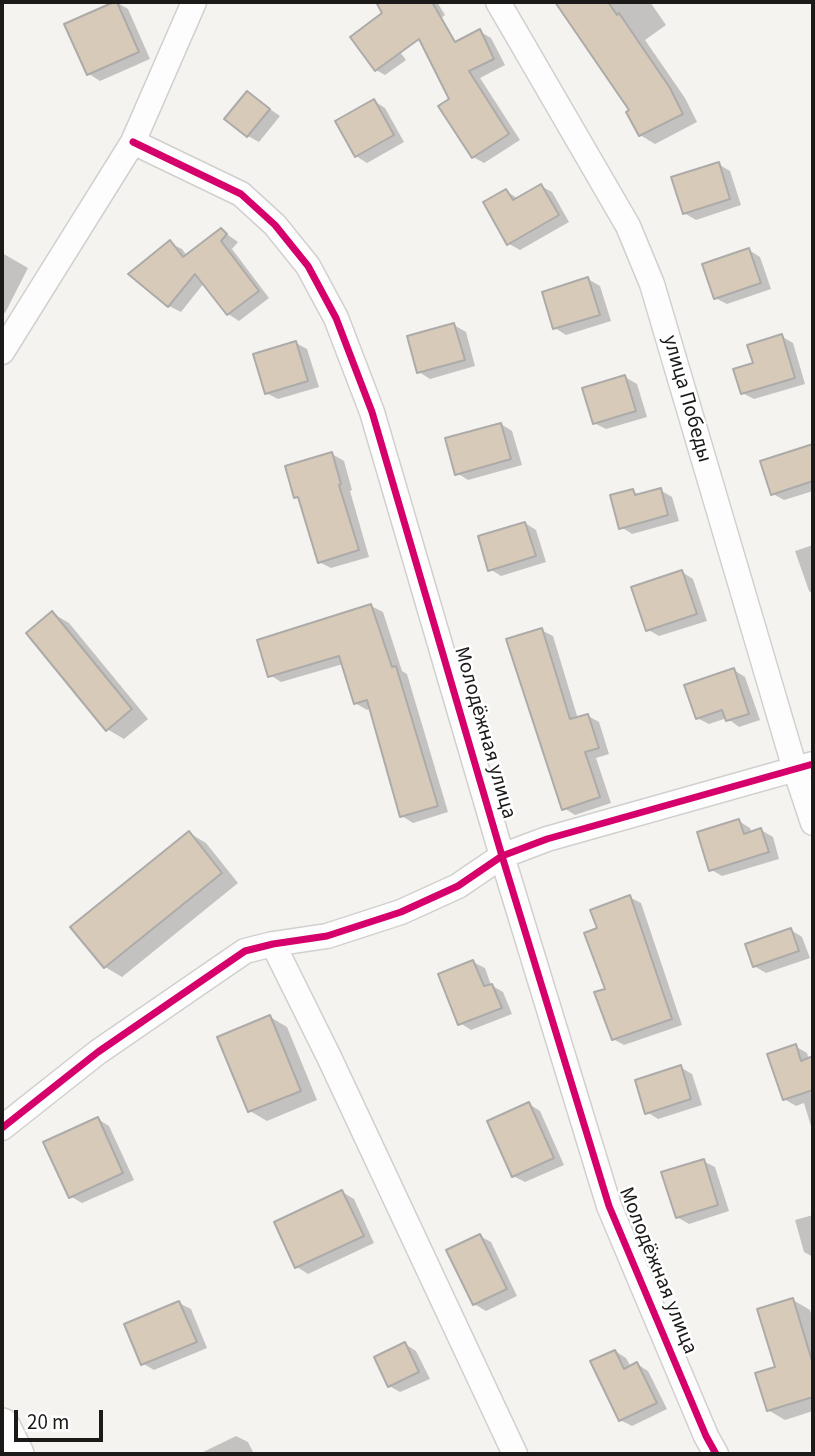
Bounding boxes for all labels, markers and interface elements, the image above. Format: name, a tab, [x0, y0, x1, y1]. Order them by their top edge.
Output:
street label: улица Победы	[656, 332, 716, 466]
street label: Молодёжная улица	[447, 644, 521, 822]
street label: Молодёжная улица	[612, 1184, 702, 1358]
scale bar	[18, 1396, 107, 1440]
text: 20 m	[27, 1407, 69, 1437]

